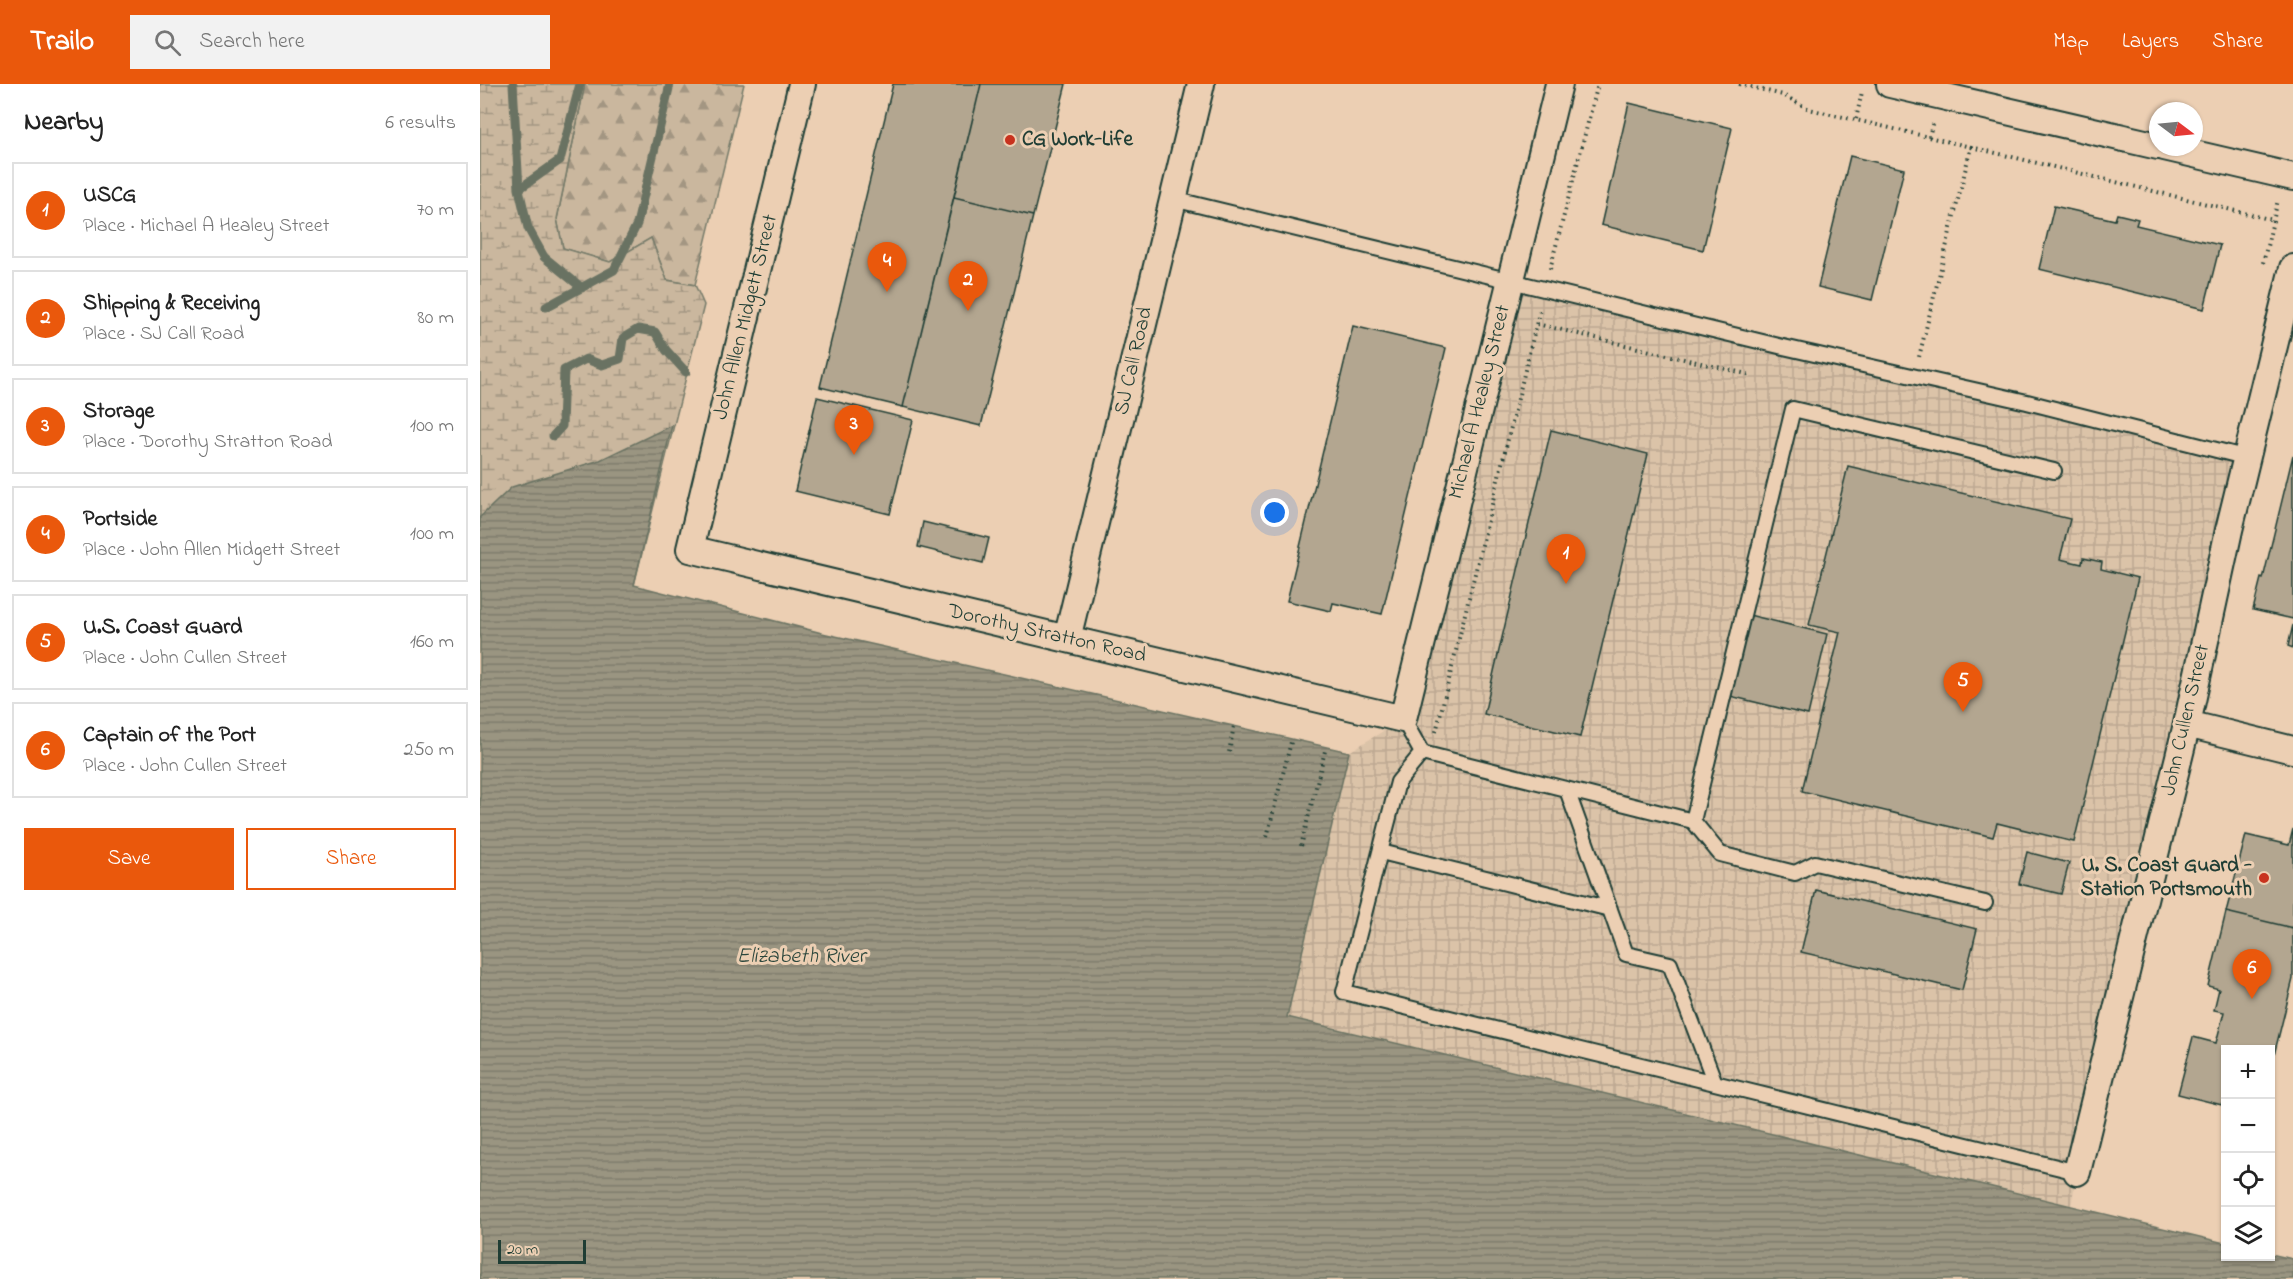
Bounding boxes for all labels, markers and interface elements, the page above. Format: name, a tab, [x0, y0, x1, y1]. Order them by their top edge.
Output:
search box	[130, 15, 550, 69]
text: Trailo	[30, 22, 94, 63]
icon: search	[151, 26, 184, 59]
text: Search here	[199, 26, 305, 58]
text: Map	[2053, 27, 2089, 57]
text: Layers	[2122, 27, 2179, 57]
text: Share	[2212, 27, 2263, 57]
north arrow	[2149, 102, 2203, 156]
text: Nearby	[24, 104, 103, 142]
text: 6 results	[385, 109, 456, 138]
place label: CG Work-Life	[1022, 125, 1133, 155]
marker: CG Work-Life	[1003, 133, 1017, 147]
text: USCG	[83, 180, 136, 212]
text: 1	[42, 196, 49, 225]
text: 70 m	[417, 196, 454, 225]
street label: John Allen Midgett Street	[706, 211, 788, 423]
text: Place · Michael A Healey Street	[83, 212, 329, 241]
pin: 4	[868, 242, 906, 292]
pin: 2	[948, 262, 988, 311]
text: Shipping & Receiving	[83, 288, 260, 320]
street label: Michael A Healey Street	[1441, 302, 1521, 503]
text: 2	[41, 304, 50, 333]
text: 80 m	[417, 304, 454, 333]
street label: SJ Call Road	[1107, 304, 1161, 418]
text: Place · SJ Call Road	[83, 320, 244, 349]
text: Storage	[83, 396, 154, 428]
pin: 3	[834, 406, 874, 455]
text: 3	[41, 412, 50, 441]
text: 100 m	[410, 412, 454, 441]
text: Place · Dorothy Stratton Road	[83, 428, 332, 457]
your location	[1260, 498, 1289, 527]
text: Portside	[83, 504, 157, 536]
text: 4	[41, 520, 50, 549]
text: 100 m	[410, 520, 454, 549]
pin: 1	[1546, 534, 1586, 584]
text: Place · John Allen Midgett Street	[83, 536, 340, 565]
street label: Dorothy Stratton Road	[944, 596, 1149, 673]
text: U.S. Coast Guard	[83, 612, 242, 644]
text: 5	[40, 628, 51, 657]
text: 160 m	[410, 628, 454, 657]
street label: John Cullen Street	[2154, 641, 2218, 799]
text: Place · John Cullen Street	[83, 644, 287, 673]
pin: 5	[1944, 662, 1982, 712]
text: Captain of the Port	[83, 720, 256, 752]
text: 6	[41, 736, 50, 765]
text: 250 m	[403, 736, 454, 765]
text: Place · John Cullen Street	[83, 752, 287, 781]
button: Save	[24, 828, 234, 890]
button: Share	[246, 828, 456, 890]
place label: U. S. Coast Guard - Station Portsmouth	[2080, 851, 2252, 905]
marker: U. S. Coast Guard - Station Portsmouth	[2257, 871, 2271, 885]
water label: Elizabeth River	[737, 941, 869, 973]
pin: 6	[2232, 950, 2272, 999]
map controls	[2221, 1045, 2275, 1261]
button: +	[2221, 1045, 2275, 1099]
button: −	[2221, 1099, 2275, 1153]
button: locate	[2221, 1153, 2275, 1207]
button: layers	[2221, 1207, 2275, 1261]
scale bar	[498, 1237, 586, 1264]
text: 20 m	[507, 1238, 538, 1262]

